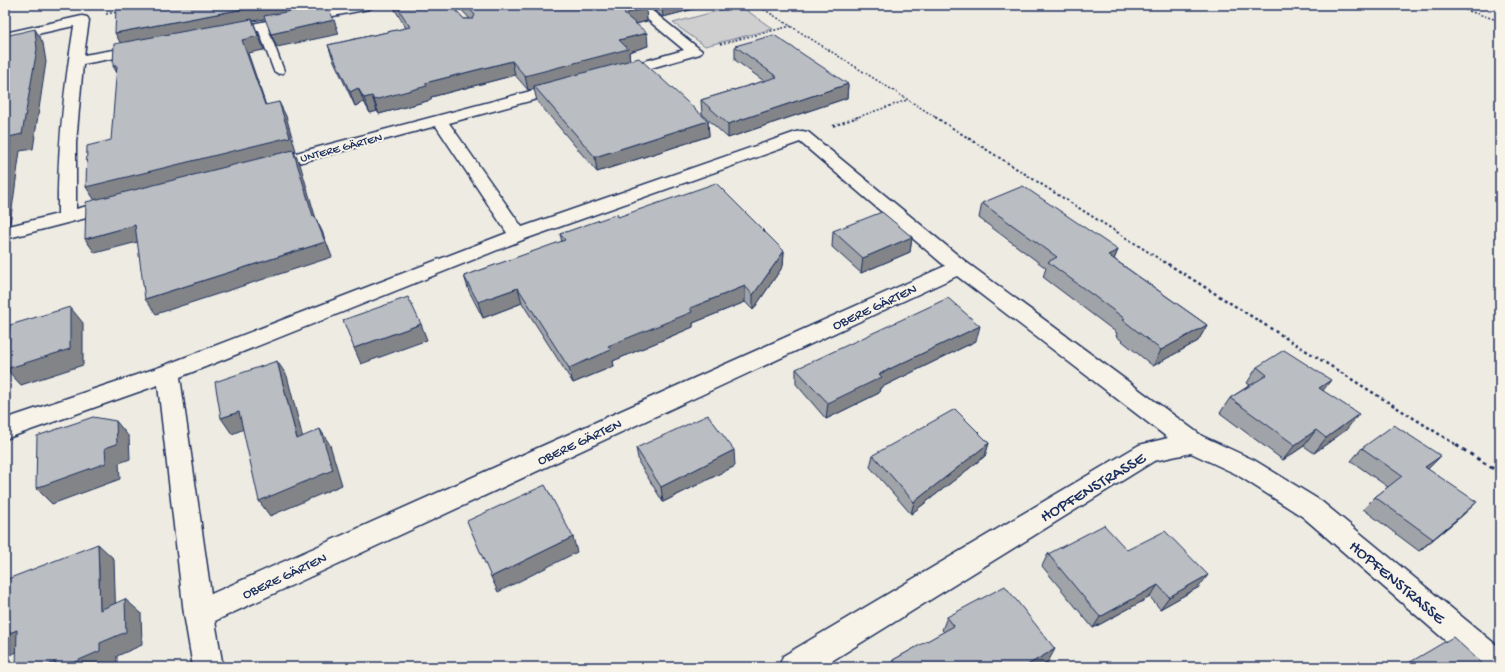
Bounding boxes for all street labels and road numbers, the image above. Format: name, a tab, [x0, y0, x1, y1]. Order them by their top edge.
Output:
street label: UNTERE GÄRTEN	[299, 131, 384, 167]
street label: OBERE GÄRTEN	[830, 281, 920, 335]
street label: OBERE GÄRTEN	[535, 416, 625, 470]
street label: HOPFENSTRASSE	[1037, 449, 1151, 528]
street label: HOPFENSTRASSE	[1344, 537, 1449, 630]
street label: OBERE GÄRTEN	[240, 550, 330, 604]

